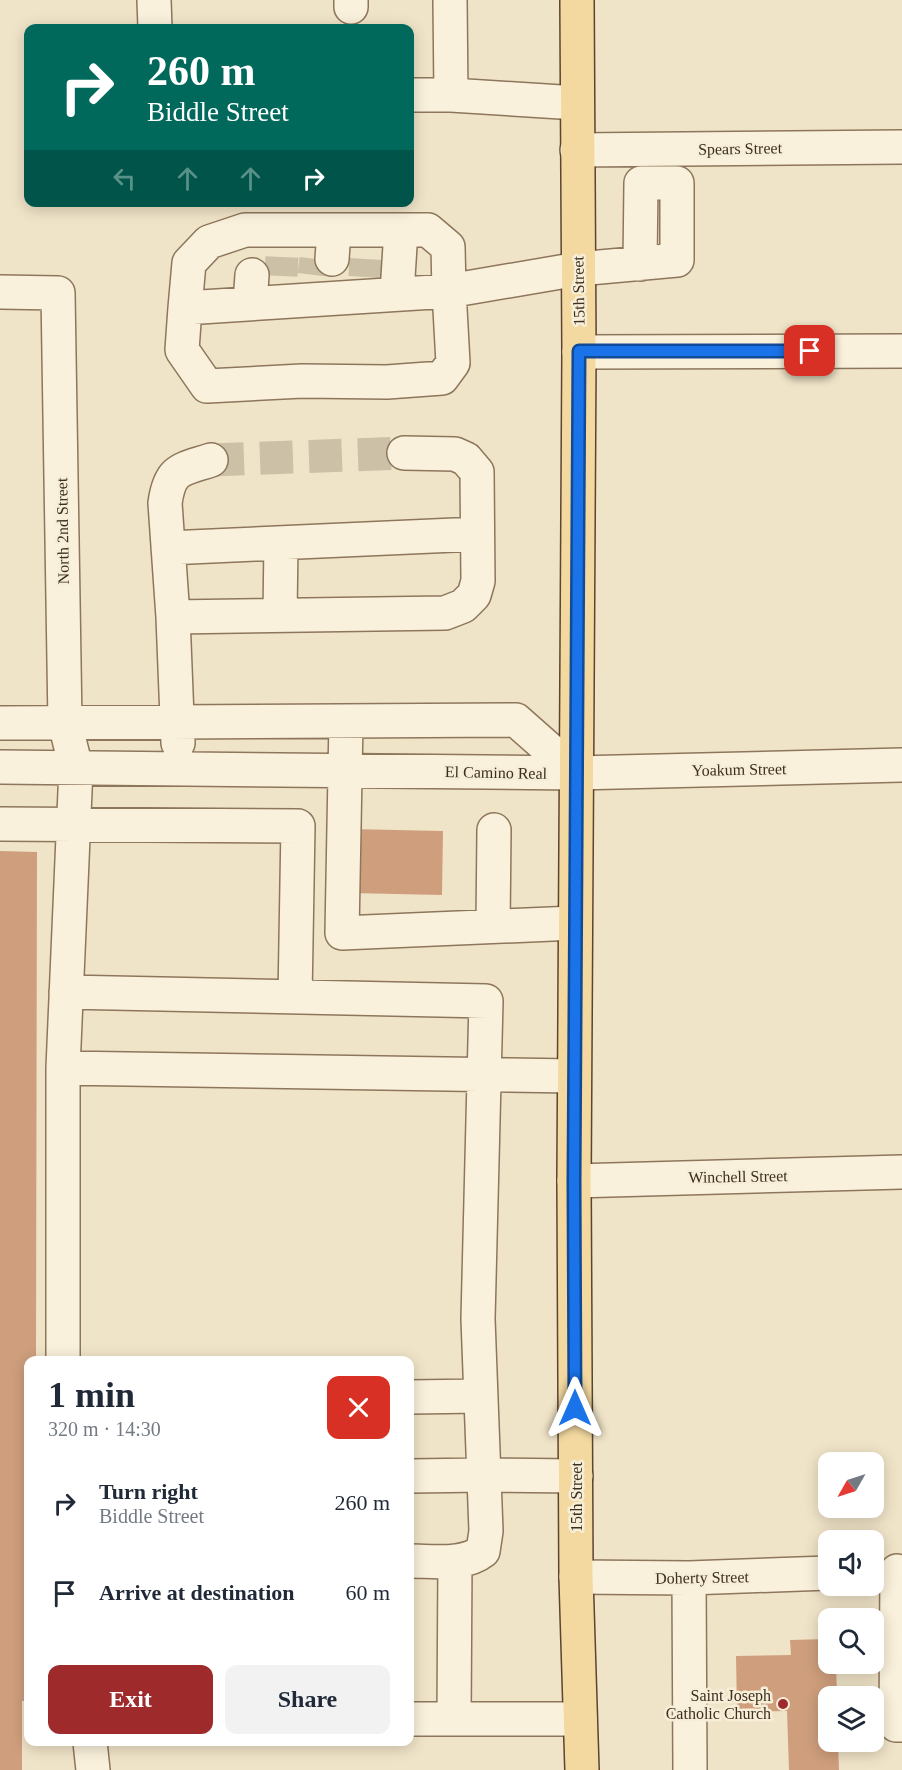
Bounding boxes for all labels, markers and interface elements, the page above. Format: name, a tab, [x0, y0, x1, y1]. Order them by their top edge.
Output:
icon: right	[48, 48, 126, 126]
text: 260 m	[147, 48, 256, 94]
text: Biddle Street	[147, 97, 289, 127]
street label: Spears Street	[698, 139, 783, 159]
icon: left	[108, 162, 141, 195]
icon: ahead	[171, 162, 204, 195]
icon: ahead	[234, 162, 267, 195]
icon: right	[297, 162, 330, 195]
street label: 15th Street	[569, 255, 588, 326]
pin	[784, 325, 835, 376]
icon: arrive	[793, 334, 826, 367]
street label: North 2nd Street	[53, 477, 72, 584]
street label: Yoakum Street	[691, 760, 787, 779]
street label: El Camino Real	[445, 763, 548, 782]
street label: Winchell Street	[688, 1167, 788, 1186]
text: 1 min	[48, 1375, 135, 1415]
button: close	[327, 1376, 390, 1439]
position arrow	[543, 1376, 607, 1440]
text: 320 m · 14:30	[48, 1418, 161, 1440]
north arrow	[818, 1452, 884, 1518]
map controls	[818, 1452, 884, 1752]
street label: 15th Street	[568, 1462, 585, 1532]
text: Turn right	[99, 1479, 198, 1504]
icon: right	[48, 1487, 81, 1520]
text: 260 m	[334, 1490, 390, 1515]
text: Biddle Street	[99, 1505, 204, 1527]
button: sound	[818, 1530, 884, 1596]
street label: Doherty Street	[655, 1568, 750, 1588]
icon: arrive	[48, 1577, 81, 1610]
text: Arrive at destination	[99, 1580, 295, 1605]
text: 60 m	[345, 1580, 390, 1605]
button: search	[818, 1608, 884, 1674]
button: Exit	[48, 1665, 213, 1734]
button: Share	[225, 1665, 390, 1734]
button: layers	[818, 1686, 884, 1752]
place label: Saint Joseph Catholic Church	[666, 1687, 771, 1722]
marker: Saint Joseph Catholic Church	[776, 1697, 790, 1711]

